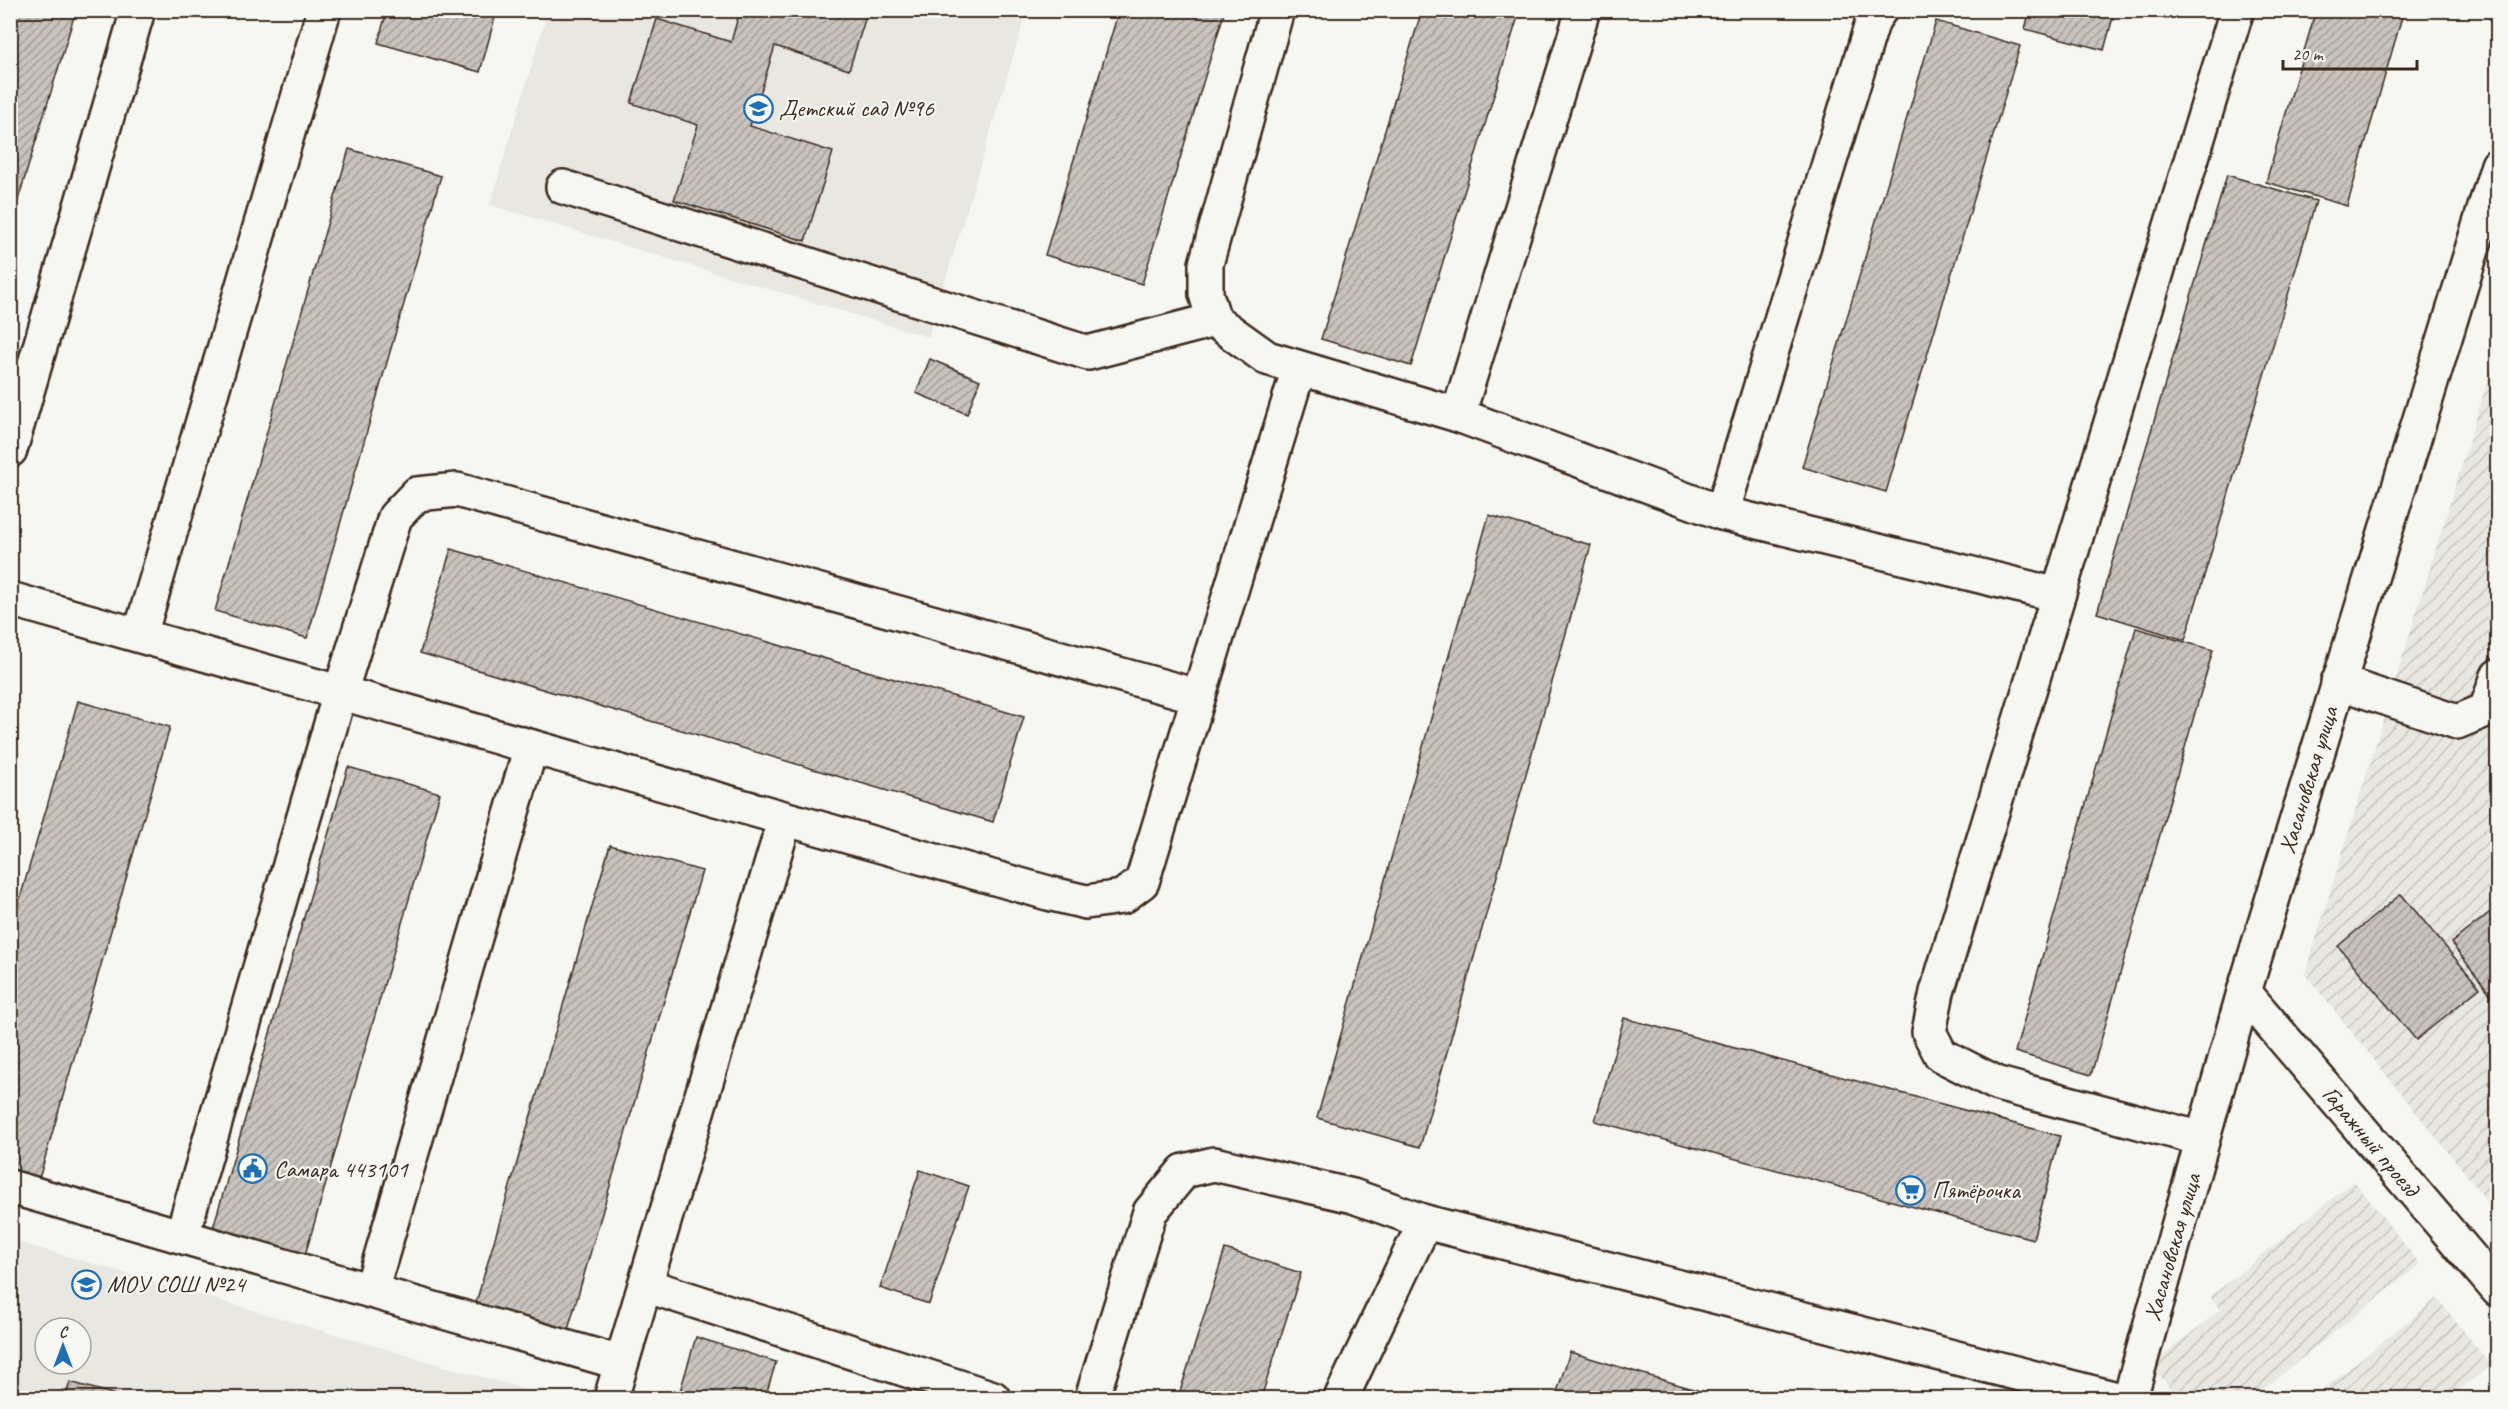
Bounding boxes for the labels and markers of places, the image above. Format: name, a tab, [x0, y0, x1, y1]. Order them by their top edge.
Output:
school or university icon: Детский сад №96	[742, 92, 774, 124]
place label: Детский сад №96	[779, 93, 935, 123]
public building icon: Самара 443101	[237, 1153, 269, 1185]
place label: Самара 443101	[274, 1154, 409, 1184]
supermarket icon: Пятёрочка	[1895, 1174, 1927, 1206]
place label: Пятёрочка	[1932, 1175, 2021, 1205]
school or university icon: МОУ СОШ №24	[70, 1268, 102, 1300]
place label: МОУ СОШ №24	[107, 1269, 247, 1299]

